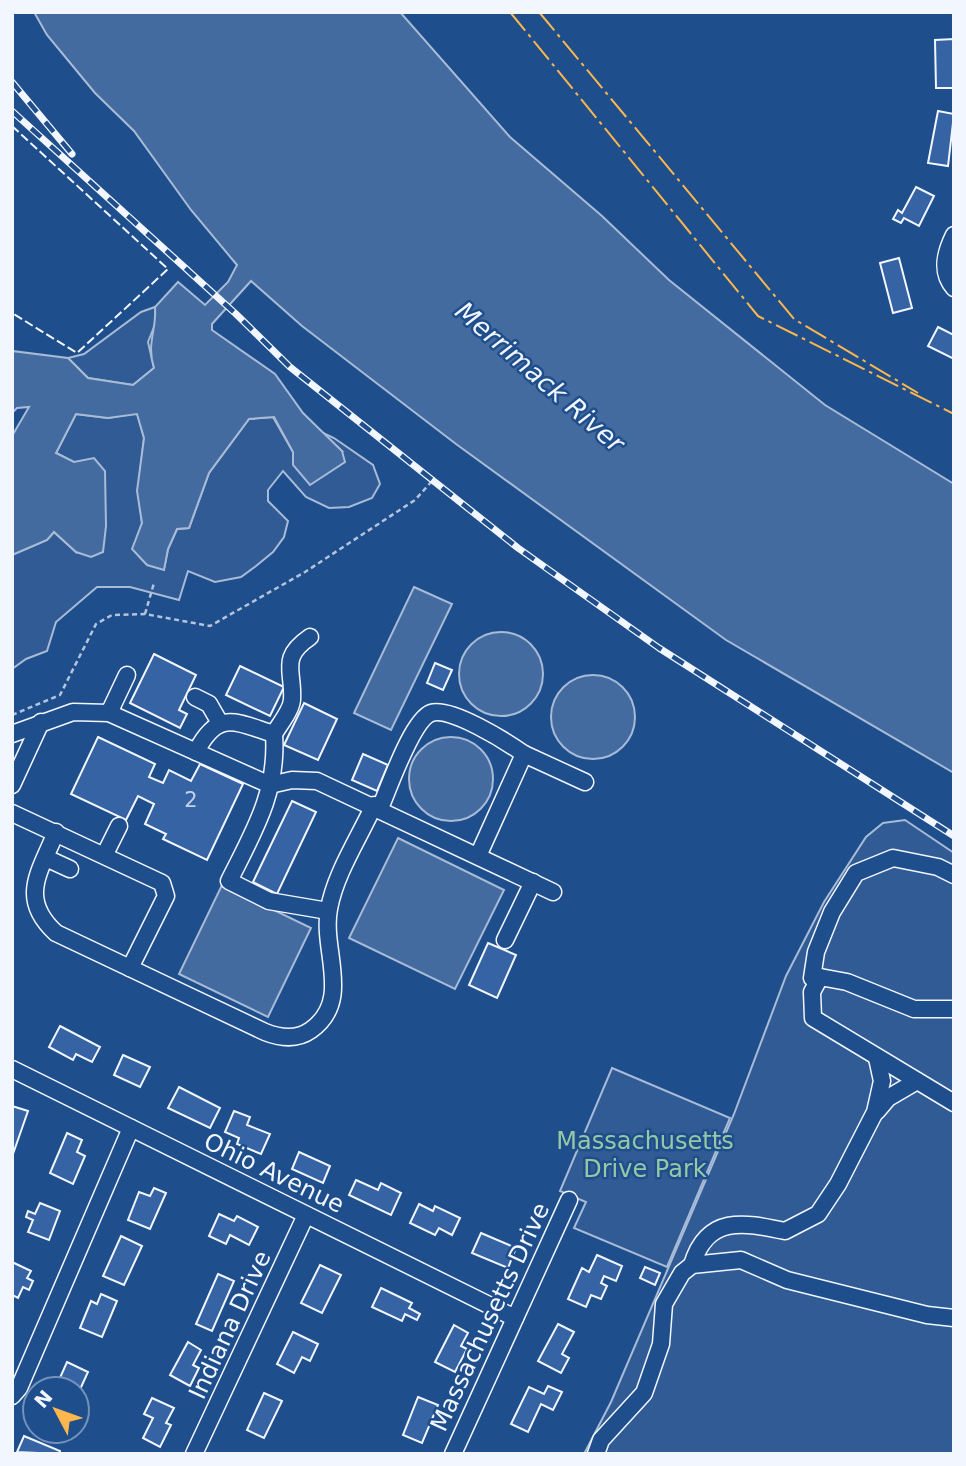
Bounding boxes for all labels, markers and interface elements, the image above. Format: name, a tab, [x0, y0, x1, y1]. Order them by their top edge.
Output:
water label: Merrimack River	[450, 296, 632, 460]
house number: 2	[184, 788, 198, 812]
street label: Ohio Avenue	[199, 1127, 349, 1219]
park label: Massachusetts Drive Park	[556, 1127, 734, 1183]
street label: Massachusetts Drive	[425, 1198, 555, 1436]
street label: Indiana Drive	[183, 1246, 277, 1404]
north arrow	[21, 1375, 91, 1445]
text: N	[30, 1386, 57, 1412]

